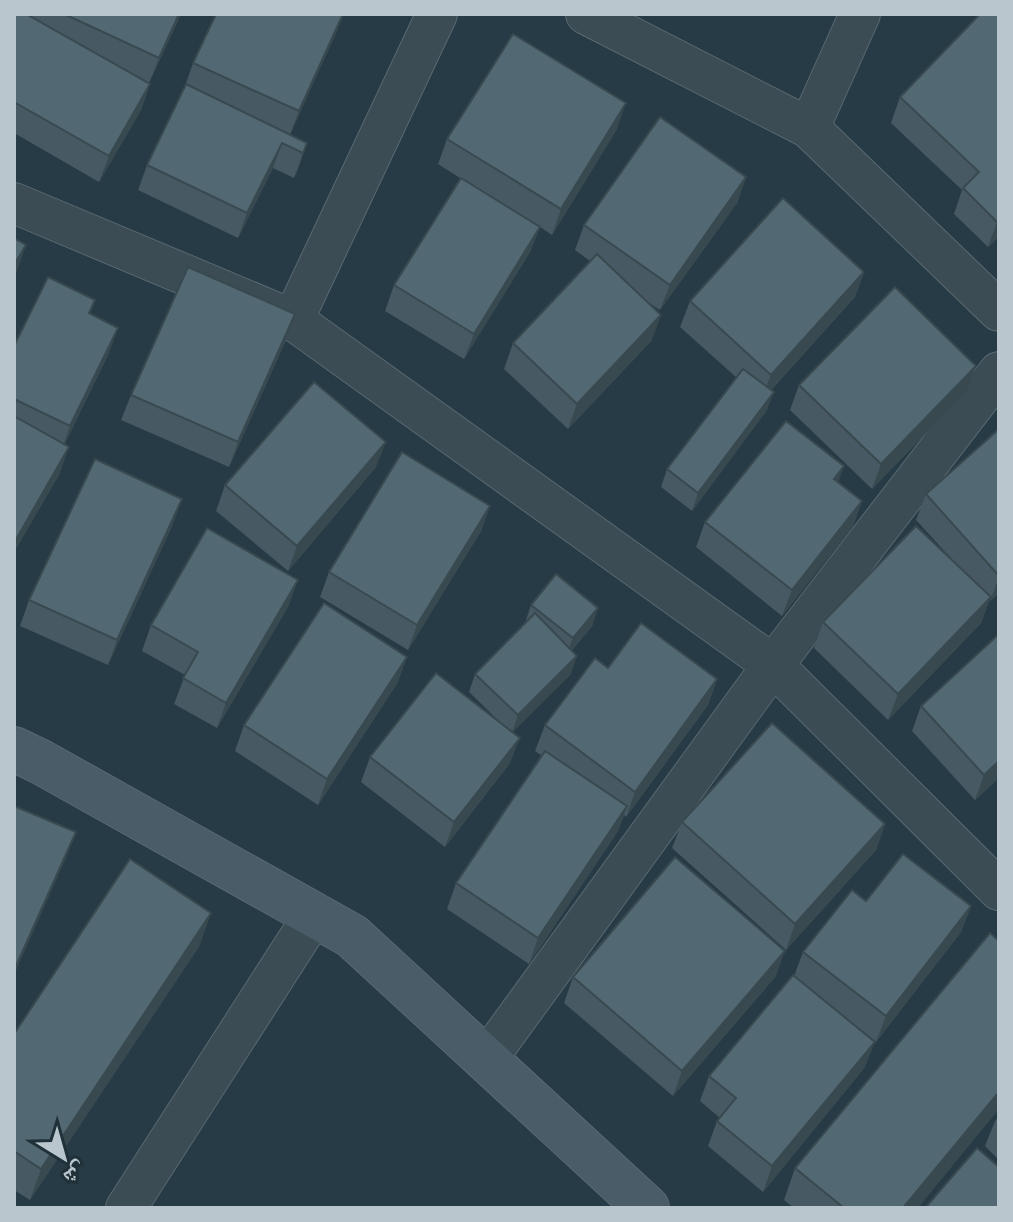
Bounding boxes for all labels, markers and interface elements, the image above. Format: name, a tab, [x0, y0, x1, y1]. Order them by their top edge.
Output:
north arrow	[24, 1118, 104, 1198]
text: ش	[56, 1153, 96, 1195]

